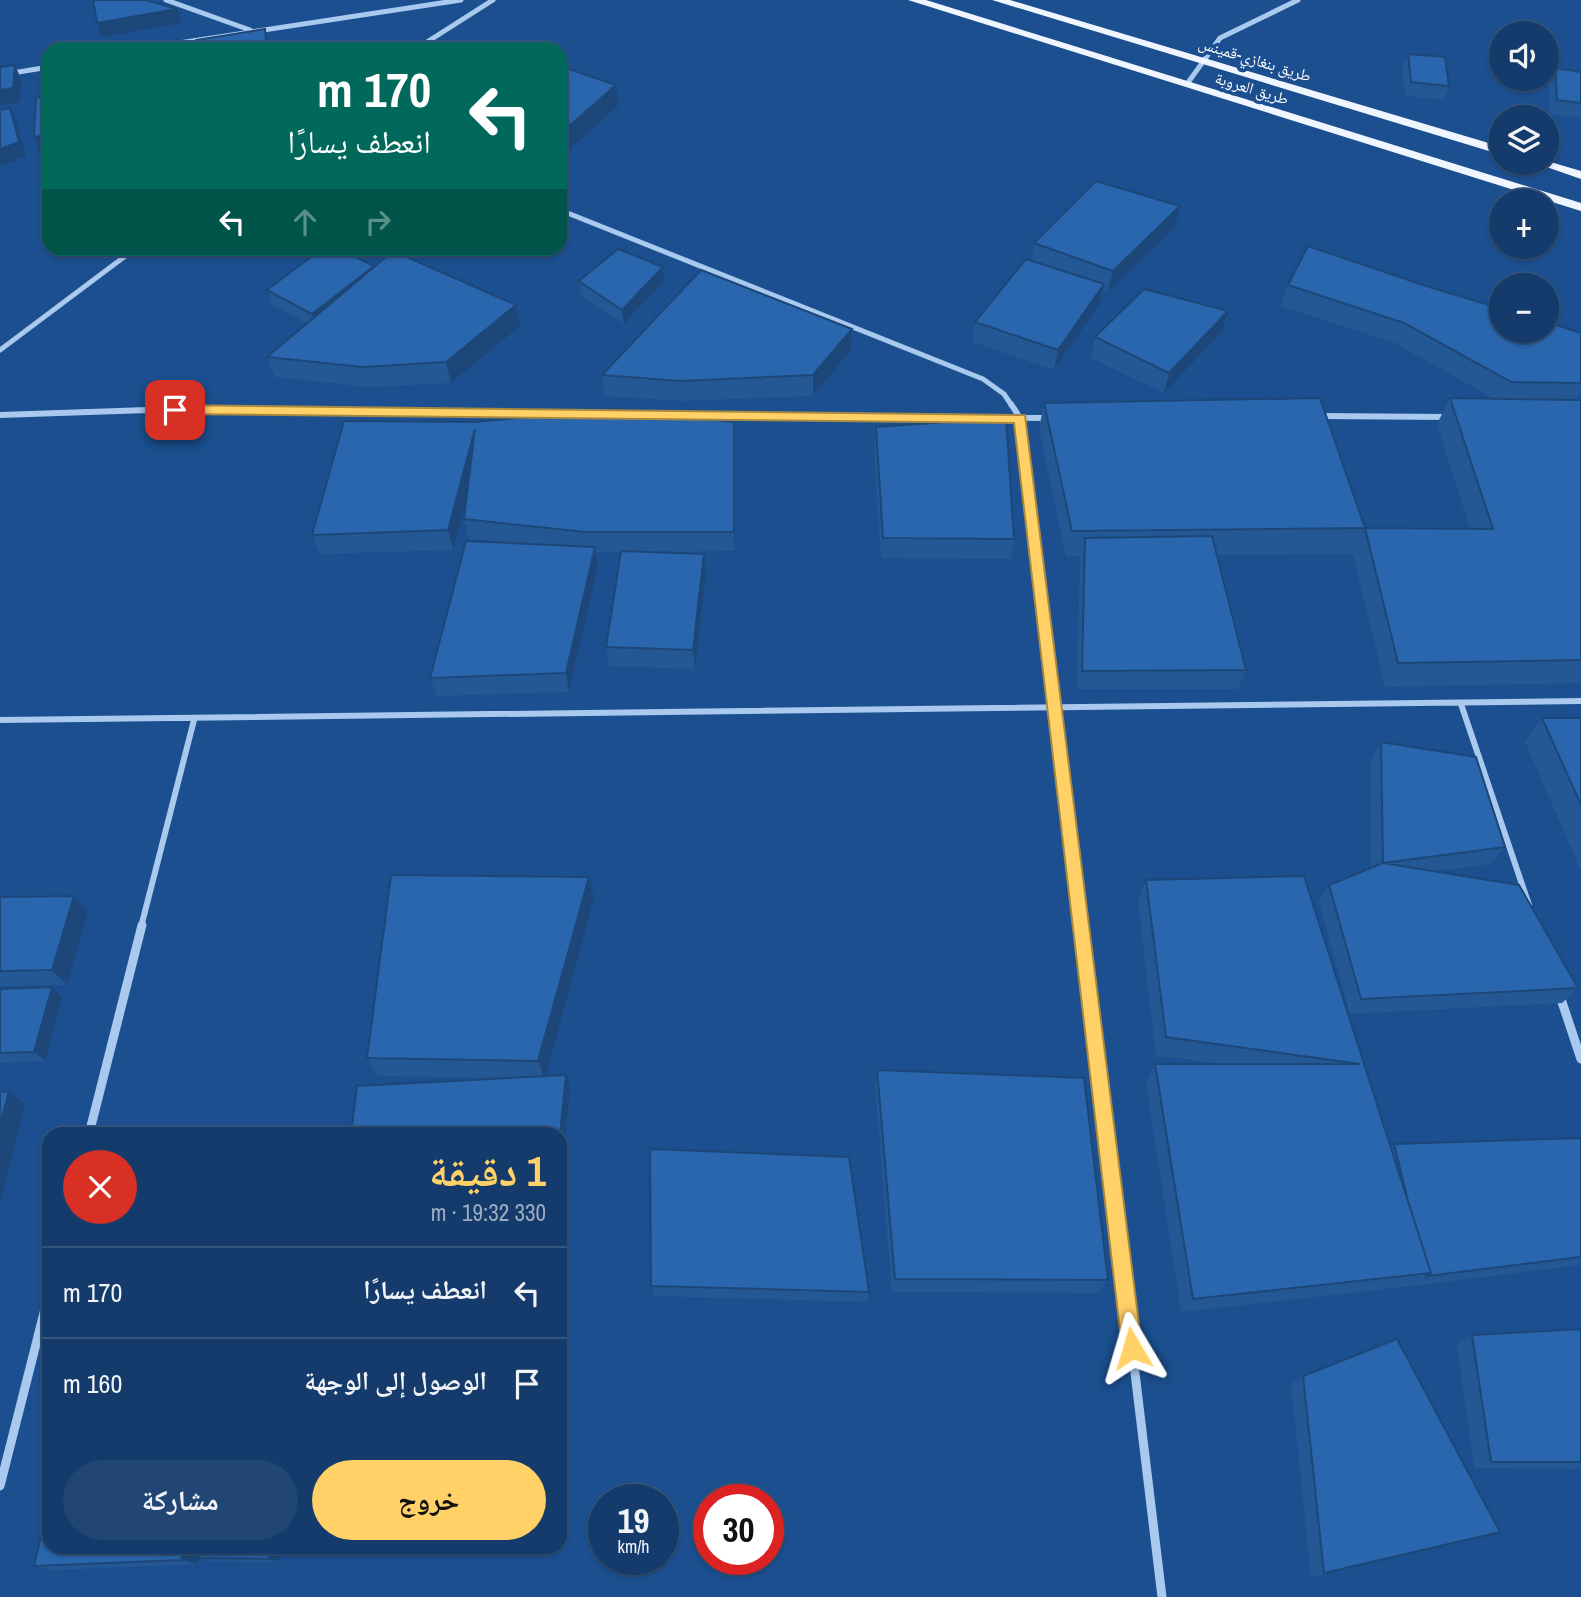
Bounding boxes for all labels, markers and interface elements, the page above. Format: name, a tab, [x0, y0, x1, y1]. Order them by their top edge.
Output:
map controls	[1489, 21, 1559, 343]
button: sound	[1489, 21, 1559, 91]
street label: طريق بنغازي-قمينس	[1195, 31, 1314, 89]
text: 170 m	[317, 56, 431, 122]
street label: طريق العروبة	[1213, 66, 1291, 110]
icon: left	[455, 70, 546, 161]
button: layers	[1489, 105, 1559, 175]
text: انعطف يسارًا	[288, 120, 431, 163]
button: +	[1489, 189, 1559, 259]
icon: left	[213, 203, 251, 241]
icon: ahead	[286, 203, 324, 241]
icon: right	[359, 203, 397, 241]
button: −	[1489, 273, 1559, 343]
pin	[145, 380, 205, 440]
icon: arrive	[156, 391, 194, 429]
text: 1 دقيقة	[429, 1143, 546, 1199]
button: close	[63, 1150, 137, 1224]
text: 330 m · 19:32	[431, 1197, 546, 1228]
text: انعطف يسارًا	[363, 1272, 487, 1307]
icon: left	[508, 1274, 546, 1312]
text: 170 m	[63, 1275, 122, 1310]
position arrow	[1095, 1311, 1169, 1385]
text: الوصول إلى الوجهة	[304, 1363, 487, 1398]
icon: arrive	[508, 1365, 546, 1403]
text: 160 m	[63, 1366, 122, 1401]
button: مشاركة	[63, 1460, 298, 1540]
button: خروج	[312, 1460, 546, 1540]
speed limit sign: 30	[693, 1484, 784, 1575]
text: 19	[618, 1497, 649, 1544]
text: km/h	[618, 1534, 650, 1559]

